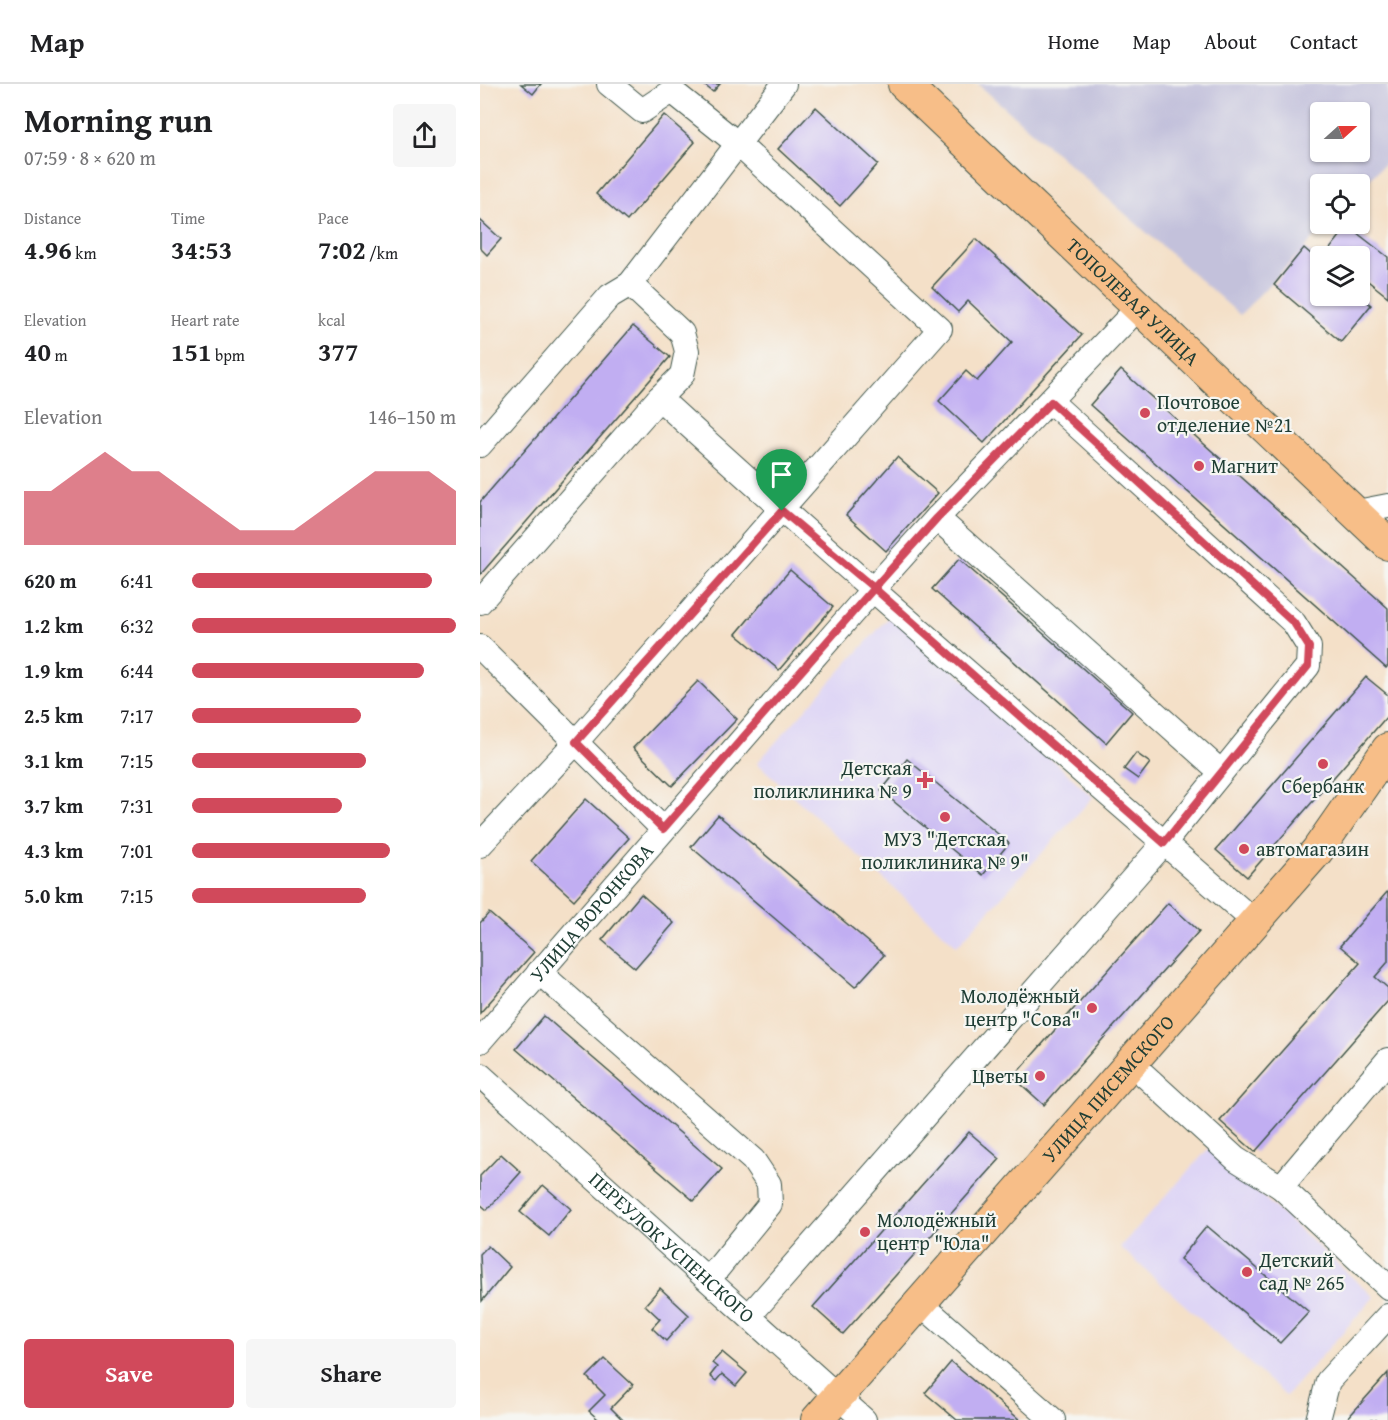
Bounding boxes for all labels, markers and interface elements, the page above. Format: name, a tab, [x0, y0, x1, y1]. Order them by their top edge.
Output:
text: Map	[30, 21, 84, 62]
text: Home	[1048, 26, 1099, 57]
text: Map	[1132, 26, 1171, 57]
text: About	[1204, 26, 1257, 57]
text: Contact	[1290, 26, 1358, 57]
text: Morning run	[24, 96, 213, 144]
north arrow	[1310, 102, 1370, 162]
map controls	[1310, 102, 1370, 306]
button: share	[393, 104, 456, 167]
text: 07:59 · 8 × 620 m	[24, 143, 156, 172]
button: locate	[1310, 174, 1370, 234]
text: Distance	[24, 206, 81, 230]
text: Time	[171, 206, 205, 230]
text: Pace	[318, 206, 349, 230]
text: 4.96	[24, 230, 72, 269]
text: 34:53	[171, 230, 232, 269]
text: 7:02	[318, 230, 366, 269]
street label: ТОПОЛЕВАЯ УЛИЦА	[1060, 231, 1207, 372]
text: km	[72, 241, 96, 265]
text: /km	[366, 241, 398, 265]
button: layers	[1310, 246, 1370, 306]
text: Elevation	[24, 308, 87, 332]
text: Heart rate	[171, 308, 240, 332]
text: kcal	[318, 308, 345, 332]
text: 40	[24, 332, 51, 371]
text: 151	[171, 332, 211, 371]
text: 377	[318, 332, 358, 371]
text: m	[51, 343, 68, 367]
text: bpm	[211, 343, 245, 367]
place label: Почтовое отделение №21	[1157, 387, 1293, 439]
text: Elevation	[24, 402, 102, 431]
text: 146–150 m	[368, 402, 456, 431]
marker: Почтовое отделение №21	[1138, 406, 1152, 420]
pin	[756, 449, 807, 511]
place label: Магнит	[1211, 451, 1278, 480]
icon: arrive	[765, 458, 798, 491]
marker: Магнит	[1192, 459, 1206, 473]
text: 620 m	[24, 566, 77, 595]
text: 6:41	[120, 566, 154, 595]
text: 1.2 km	[24, 611, 83, 640]
text: 6:32	[120, 611, 154, 640]
text: 1.9 km	[24, 656, 83, 685]
text: 6:44	[120, 656, 154, 685]
text: 2.5 km	[24, 701, 83, 730]
text: 7:17	[120, 701, 154, 730]
text: 3.1 km	[24, 746, 83, 775]
text: 7:15	[120, 746, 154, 775]
place label: Детская поликлиника № 9	[753, 753, 912, 805]
marker: Сбербанк	[1316, 757, 1330, 771]
marker: Детская поликлиника № 9	[916, 771, 934, 789]
place label: Сбербанк	[1281, 771, 1365, 800]
text: 3.7 km	[24, 791, 83, 820]
text: 7:31	[120, 791, 154, 820]
marker: МУЗ "Детская поликлиника № 9"	[938, 810, 952, 824]
place label: МУЗ "Детская поликлиника № 9"	[861, 824, 1029, 876]
place label: автомагазин	[1256, 834, 1370, 863]
text: 4.3 km	[24, 836, 83, 865]
text: 7:01	[120, 836, 154, 865]
street label: УЛИЦА ВОРОНКОВА	[523, 837, 660, 988]
marker: автомагазин	[1237, 842, 1251, 856]
text: 5.0 km	[24, 881, 83, 910]
text: 7:15	[120, 881, 154, 910]
place label: Молодёжный центр "Сова"	[960, 981, 1080, 1033]
marker: Молодёжный центр "Сова"	[1085, 1001, 1099, 1015]
street label: УЛИЦА ПИСЕМСКОГО	[1035, 1008, 1181, 1169]
place label: Цветы	[972, 1061, 1028, 1090]
marker: Цветы	[1033, 1069, 1047, 1083]
street label: ПЕРЕУЛОК УСПЕНСКОГО	[583, 1165, 762, 1329]
place label: Молодёжный центр "Юла"	[877, 1205, 997, 1257]
marker: Молодёжный центр "Юла"	[858, 1225, 872, 1239]
place label: Детский сад № 265	[1258, 1245, 1345, 1297]
marker: Детский сад № 265	[1240, 1265, 1254, 1279]
button: Save	[24, 1339, 234, 1408]
button: Share	[246, 1339, 456, 1408]

